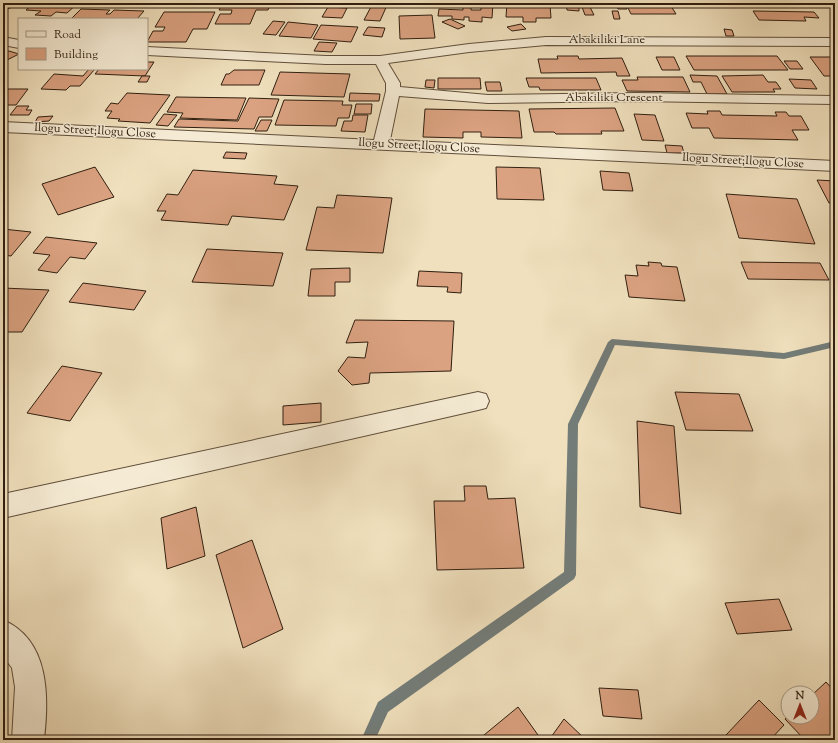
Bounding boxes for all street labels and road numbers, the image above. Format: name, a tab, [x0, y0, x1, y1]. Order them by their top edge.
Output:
street label: Abakiliki Lane	[569, 31, 646, 49]
street label: Abakiliki Crescent	[565, 89, 663, 107]
street label: Ilogu Street;Ilogu Close	[34, 119, 157, 143]
street label: Ilogu Street;Ilogu Close	[358, 134, 481, 158]
street label: Ilogu Street;Ilogu Close	[682, 149, 805, 173]

